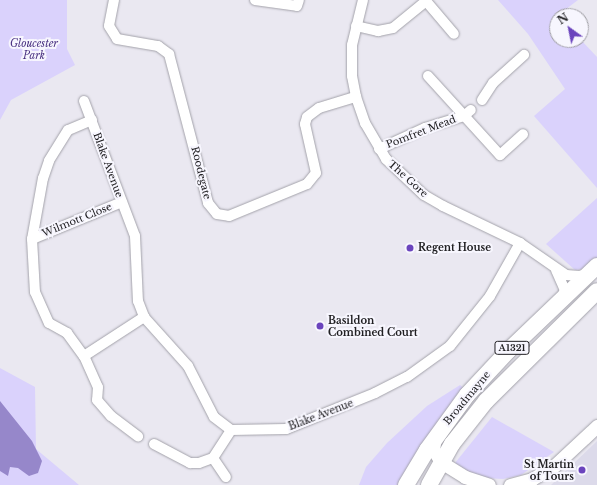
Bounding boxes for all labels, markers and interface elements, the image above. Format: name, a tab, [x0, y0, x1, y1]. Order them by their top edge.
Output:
north arrow	[549, 8, 589, 48]
text: N	[555, 10, 571, 27]
park label: Gloucester Park	[10, 37, 58, 60]
street label: Pomfret Mead	[384, 113, 458, 151]
street label: Blake Avenue	[91, 131, 125, 199]
street label: Roodegate	[189, 145, 213, 201]
street label: The Gore	[386, 158, 430, 200]
street label: Wilmott Close	[40, 201, 114, 239]
place label: Regent House	[418, 242, 491, 254]
marker: Regent House	[405, 243, 415, 253]
place label: Basildon Combined Court	[328, 314, 418, 338]
marker: Basildon Combined Court	[315, 321, 325, 331]
road number: A1321	[494, 341, 530, 355]
street label: Broadmayne	[441, 369, 493, 427]
street label: Blake Avenue	[287, 397, 355, 433]
place label: St Martin of Tours	[524, 458, 574, 482]
marker: St Martin of Tours	[577, 465, 587, 475]

